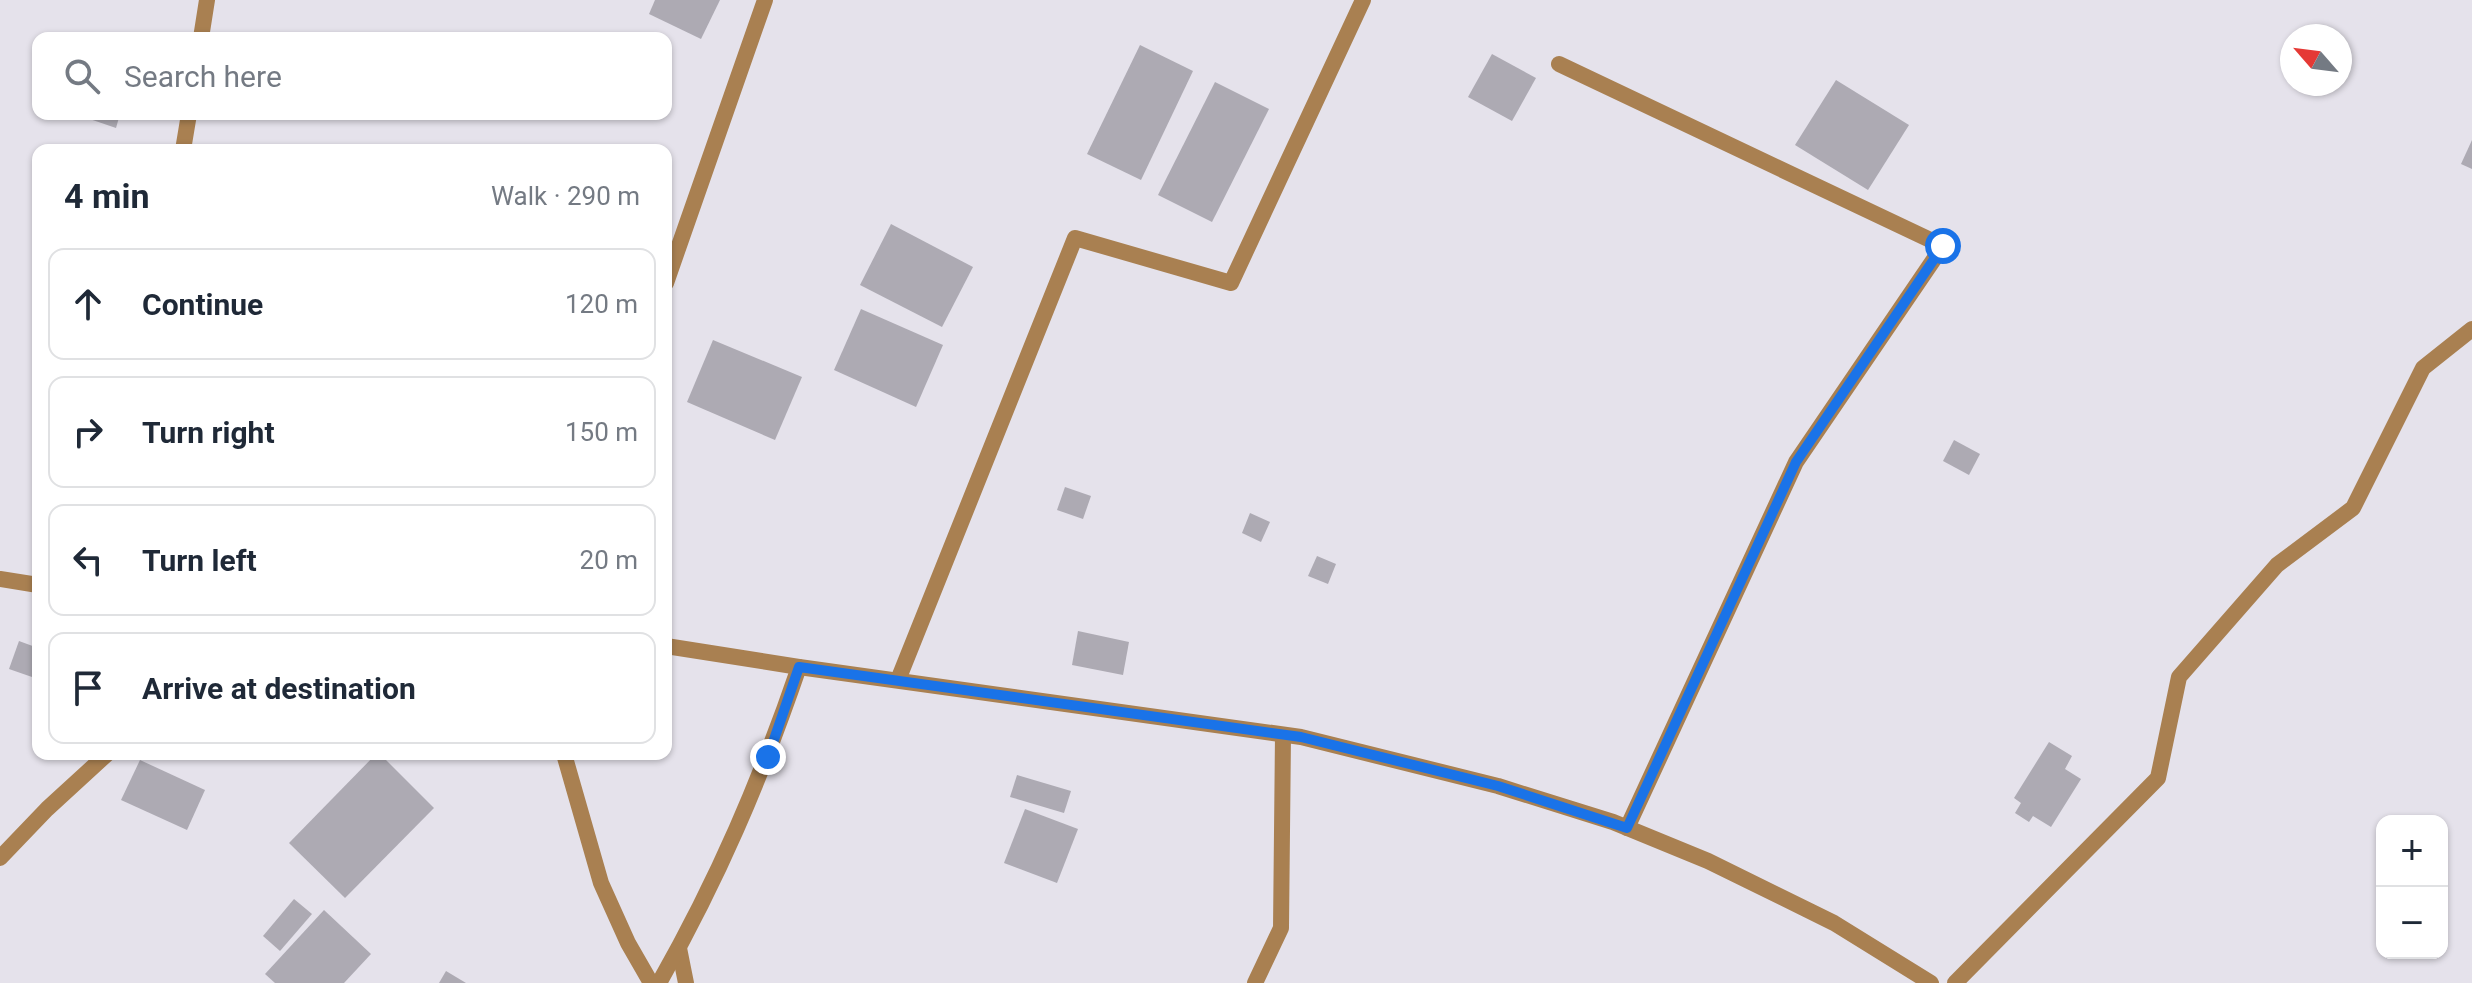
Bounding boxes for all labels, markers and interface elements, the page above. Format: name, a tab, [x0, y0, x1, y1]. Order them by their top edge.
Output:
north arrow	[2280, 24, 2352, 96]
search box	[32, 32, 672, 120]
icon: search	[60, 54, 104, 98]
text: Search here	[124, 59, 282, 94]
text: 4 min	[64, 176, 149, 216]
text: Walk · 290 m	[491, 181, 640, 211]
route start	[1925, 228, 1961, 264]
icon: ahead	[66, 282, 110, 326]
text: Continue	[142, 287, 263, 322]
text: 120 m	[565, 289, 638, 319]
icon: right	[66, 410, 110, 454]
text: Turn right	[142, 415, 275, 450]
text: 150 m	[565, 417, 638, 447]
icon: left	[66, 538, 110, 582]
text: Turn left	[142, 543, 257, 578]
text: 20 m	[580, 545, 638, 575]
icon: arrive	[66, 666, 110, 710]
text: Arrive at destination	[142, 671, 416, 706]
route end	[750, 739, 786, 775]
map controls	[2376, 815, 2448, 959]
button: +	[2376, 815, 2448, 887]
button: −	[2376, 887, 2448, 959]

